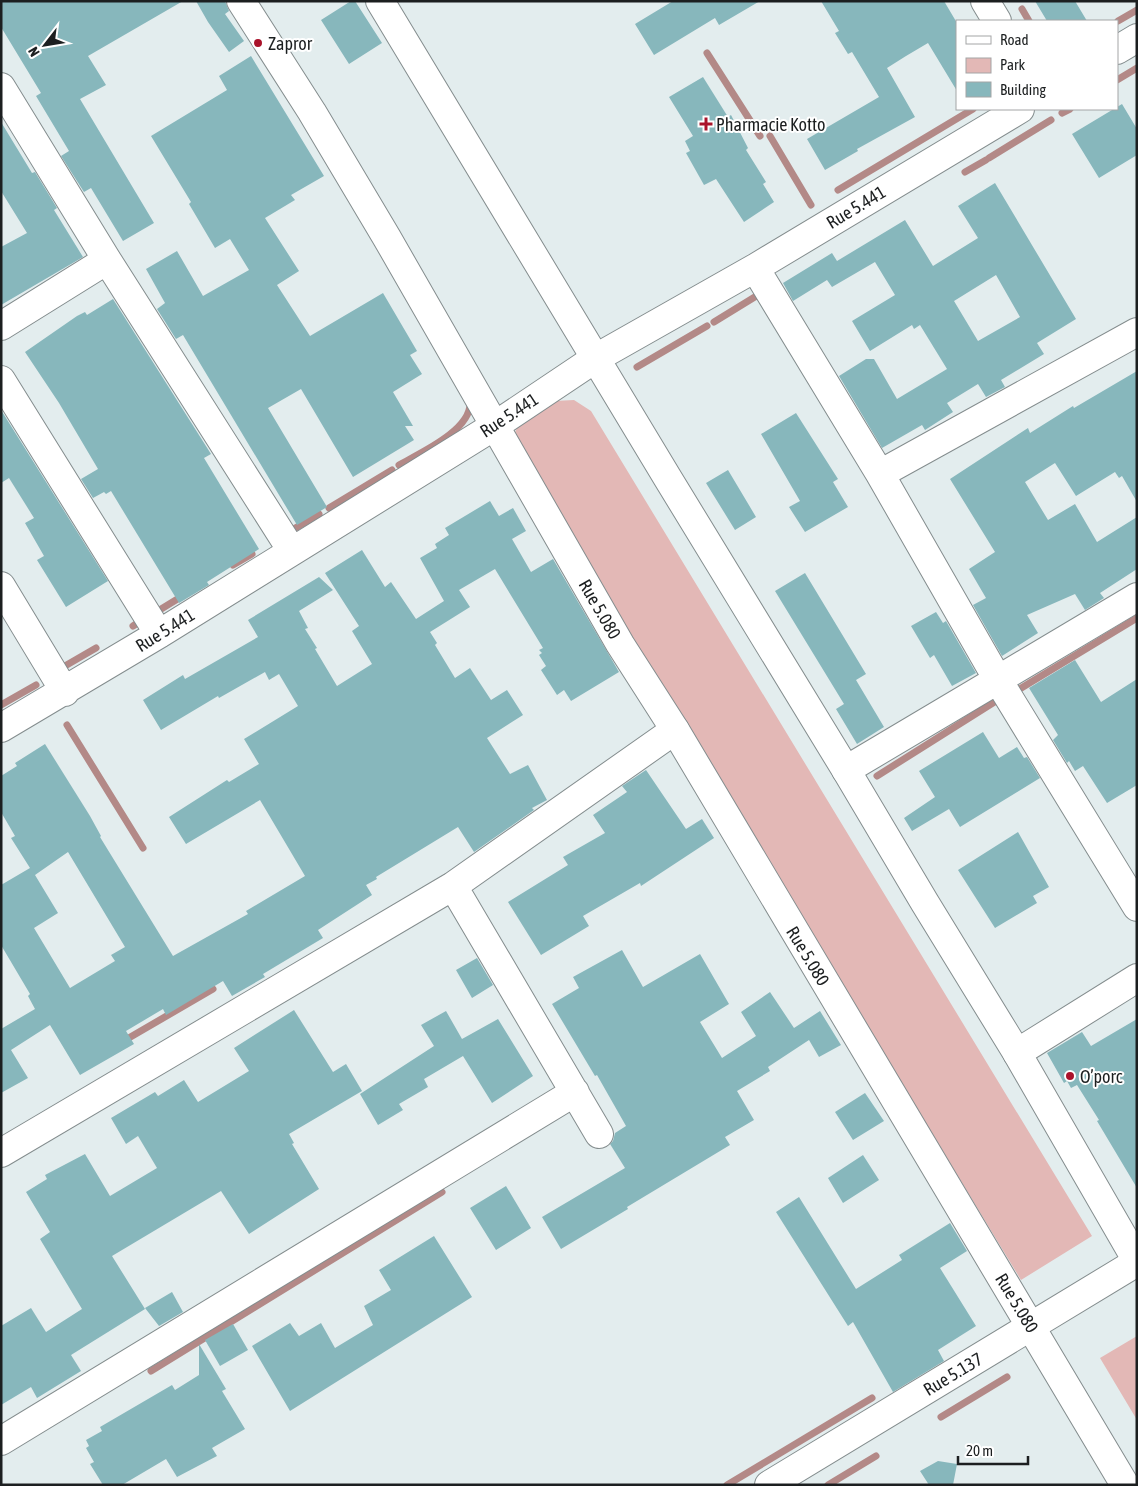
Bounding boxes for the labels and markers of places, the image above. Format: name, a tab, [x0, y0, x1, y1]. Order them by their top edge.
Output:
place label: Zapror	[268, 33, 313, 54]
marker: Zapror	[252, 37, 264, 49]
place label: Pharmacie Kotto	[716, 114, 826, 135]
marker: Pharmacie Kotto	[700, 118, 712, 130]
place label: O’porc	[1080, 1066, 1123, 1087]
marker: O’porc	[1064, 1070, 1076, 1082]

